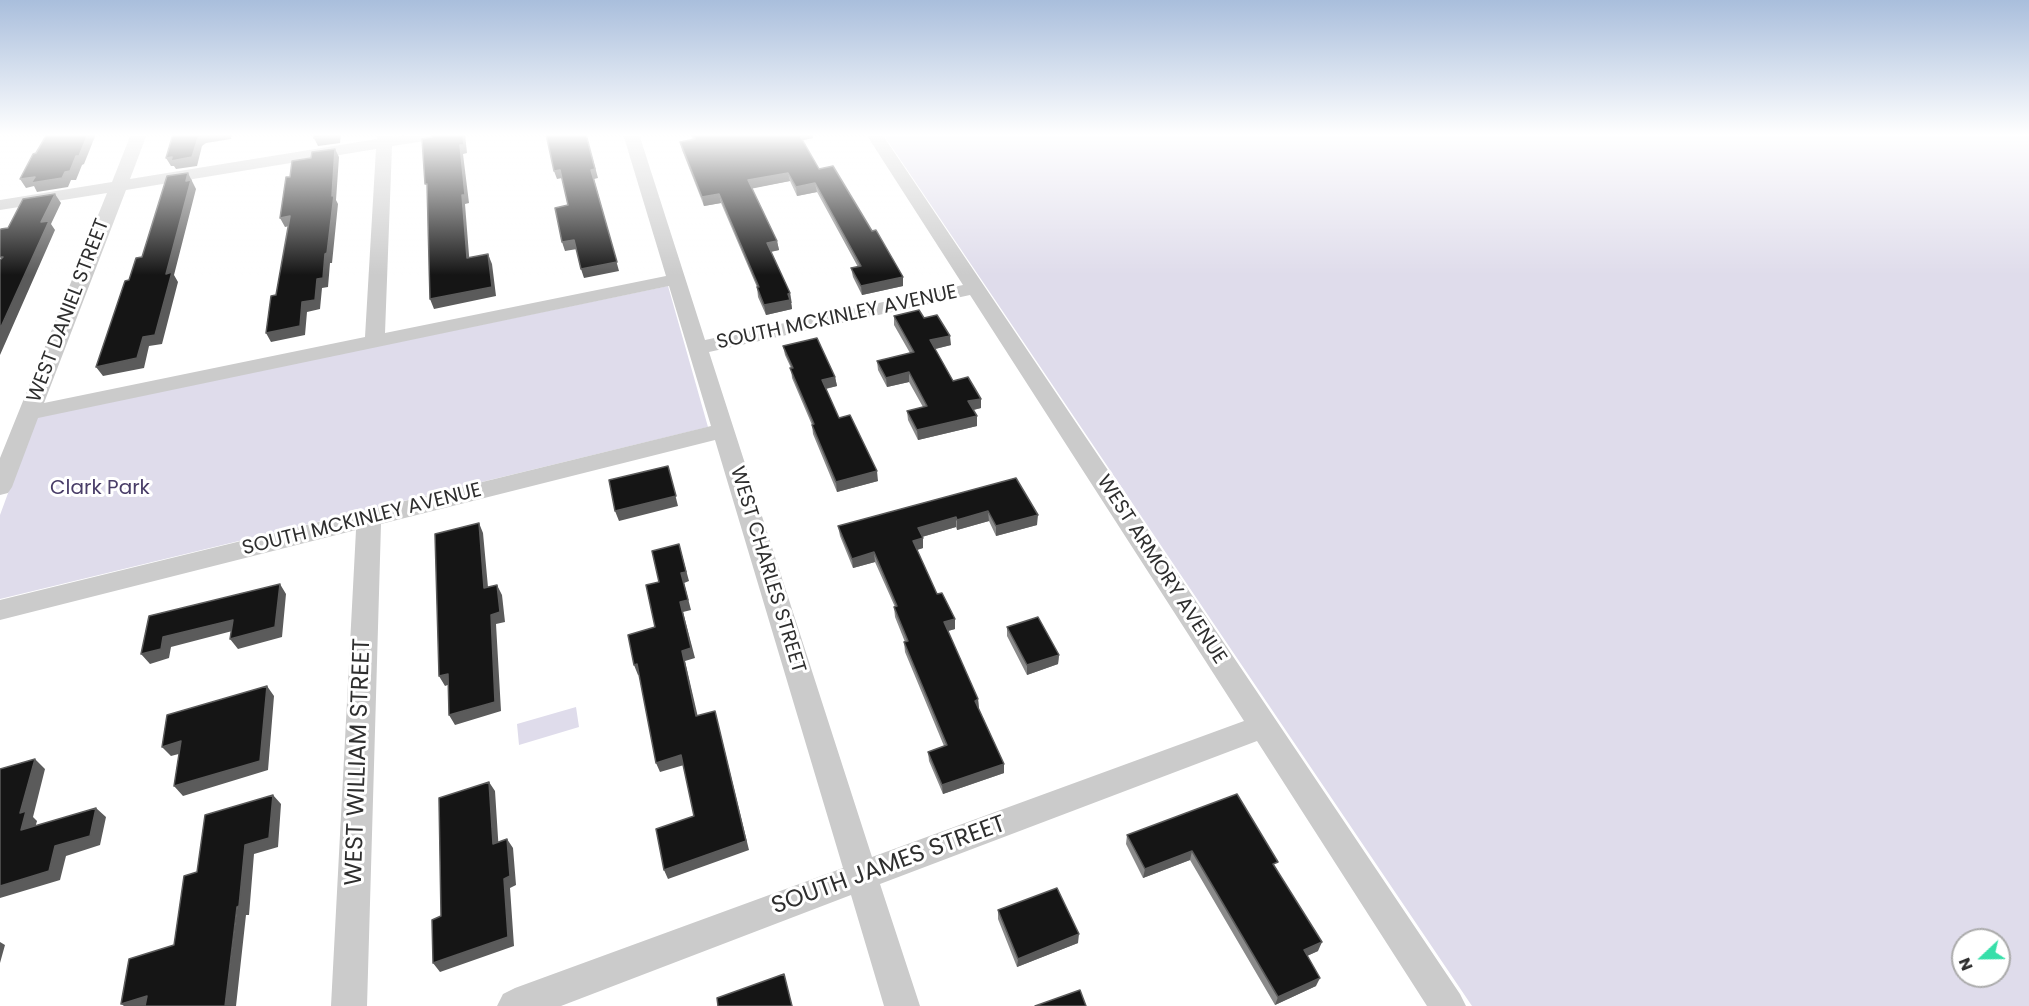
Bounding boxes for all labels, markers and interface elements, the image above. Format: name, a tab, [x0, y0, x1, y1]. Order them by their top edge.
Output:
street label: WEST DANIEL STREET	[23, 216, 115, 406]
street label: SOUTH MCKINLEY AVENUE	[714, 281, 960, 355]
street label: WEST CHARLES STREET	[724, 464, 810, 676]
street label: WEST ARMORY AVENUE	[1091, 471, 1231, 669]
park label: Clark Park	[50, 477, 150, 501]
street label: SOUTH MCKINLEY AVENUE	[240, 479, 484, 561]
street label: WEST WILLIAM STREET	[340, 638, 378, 886]
street label: SOUTH JAMES STREET	[768, 810, 1010, 922]
north arrow	[1951, 928, 2011, 988]
text: N	[1953, 954, 1979, 974]

